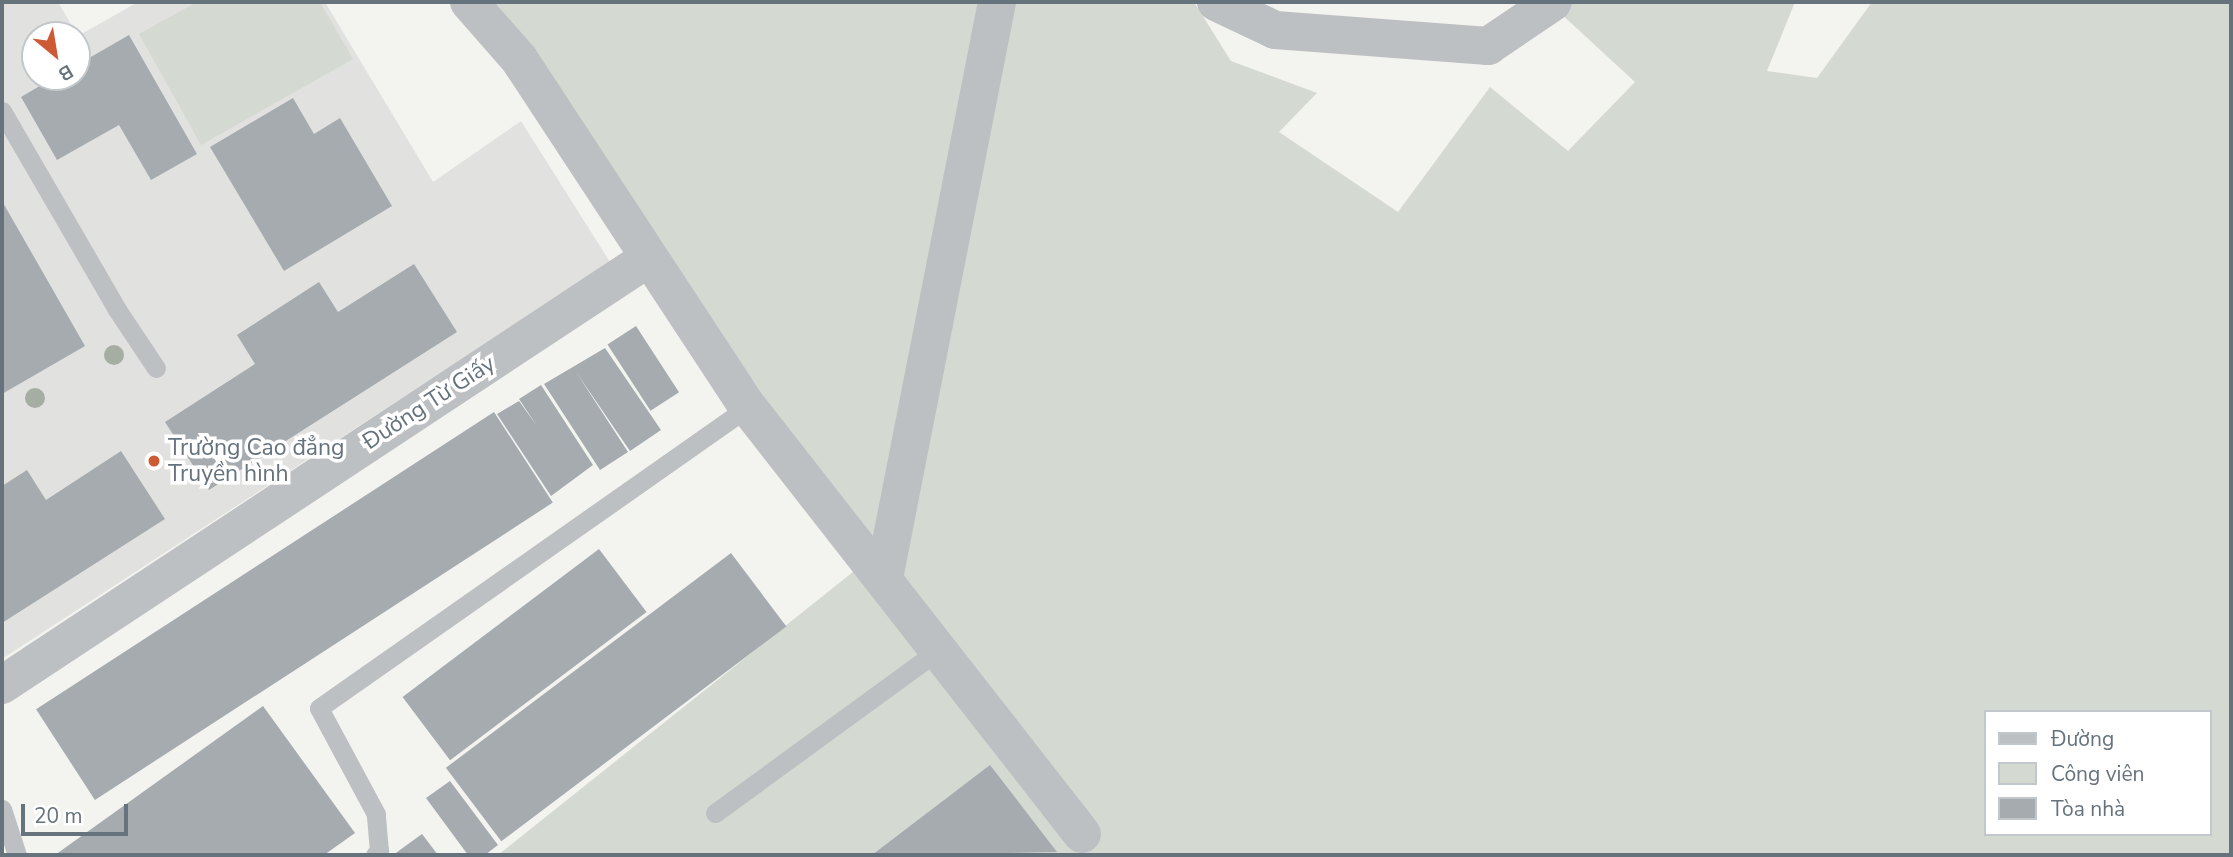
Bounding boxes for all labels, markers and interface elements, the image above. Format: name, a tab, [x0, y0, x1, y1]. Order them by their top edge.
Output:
north arrow	[21, 21, 91, 91]
text: B	[53, 58, 78, 87]
street label: Đường Từ Giấy	[358, 350, 500, 456]
place label: Trường Cao đẳng Truyền hình	[168, 434, 345, 488]
marker: Trường Cao đẳng Truyền hình	[146, 453, 162, 469]
legend	[1984, 710, 2212, 836]
text: Đường	[2051, 725, 2114, 753]
text: Công viên	[2051, 760, 2145, 788]
scale bar	[24, 790, 131, 834]
text: Tòa nhà	[2051, 795, 2125, 823]
text: 20 m	[34, 802, 83, 830]

